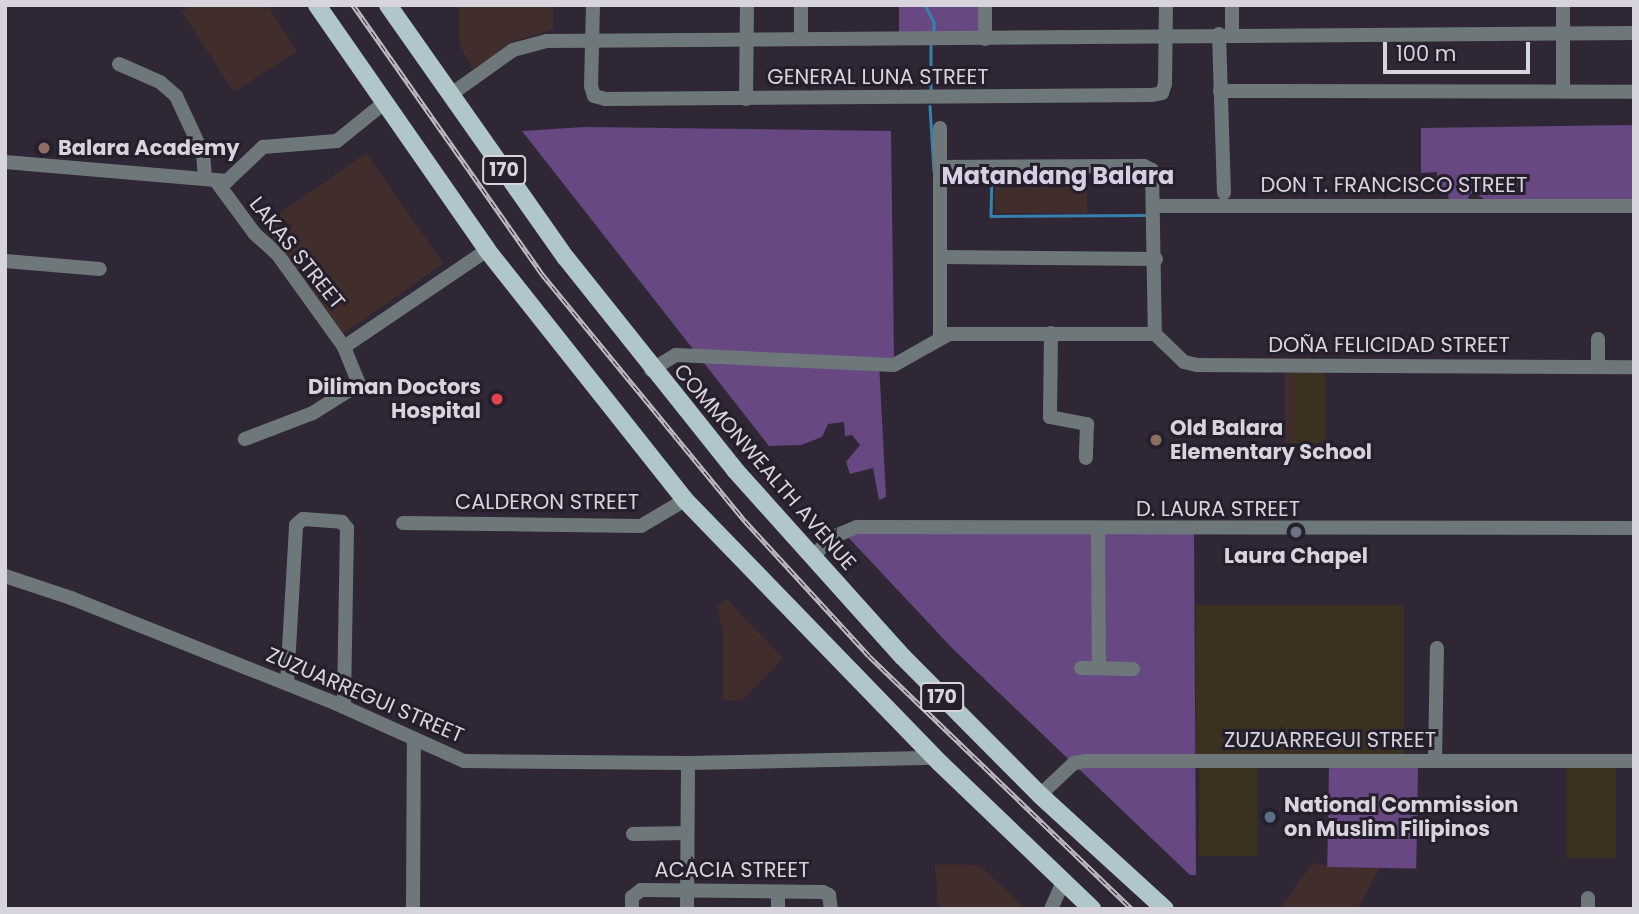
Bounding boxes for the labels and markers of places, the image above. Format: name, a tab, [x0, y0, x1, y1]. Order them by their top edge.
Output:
place label: Balara Academy	[58, 135, 239, 161]
marker: Balara Academy	[36, 140, 52, 156]
place label: Diliman Doctors Hospital	[308, 374, 481, 424]
marker: Diliman Doctors Hospital	[487, 389, 507, 409]
place label: Old Balara Elementary School	[1170, 415, 1372, 465]
marker: Old Balara Elementary School	[1148, 432, 1164, 448]
marker: Laura Chapel	[1288, 524, 1304, 540]
place label: Laura Chapel	[1224, 543, 1368, 569]
place label: National Commission on Muslim Filipinos	[1284, 792, 1518, 842]
marker: National Commission on Muslim Filipinos	[1262, 809, 1278, 825]

